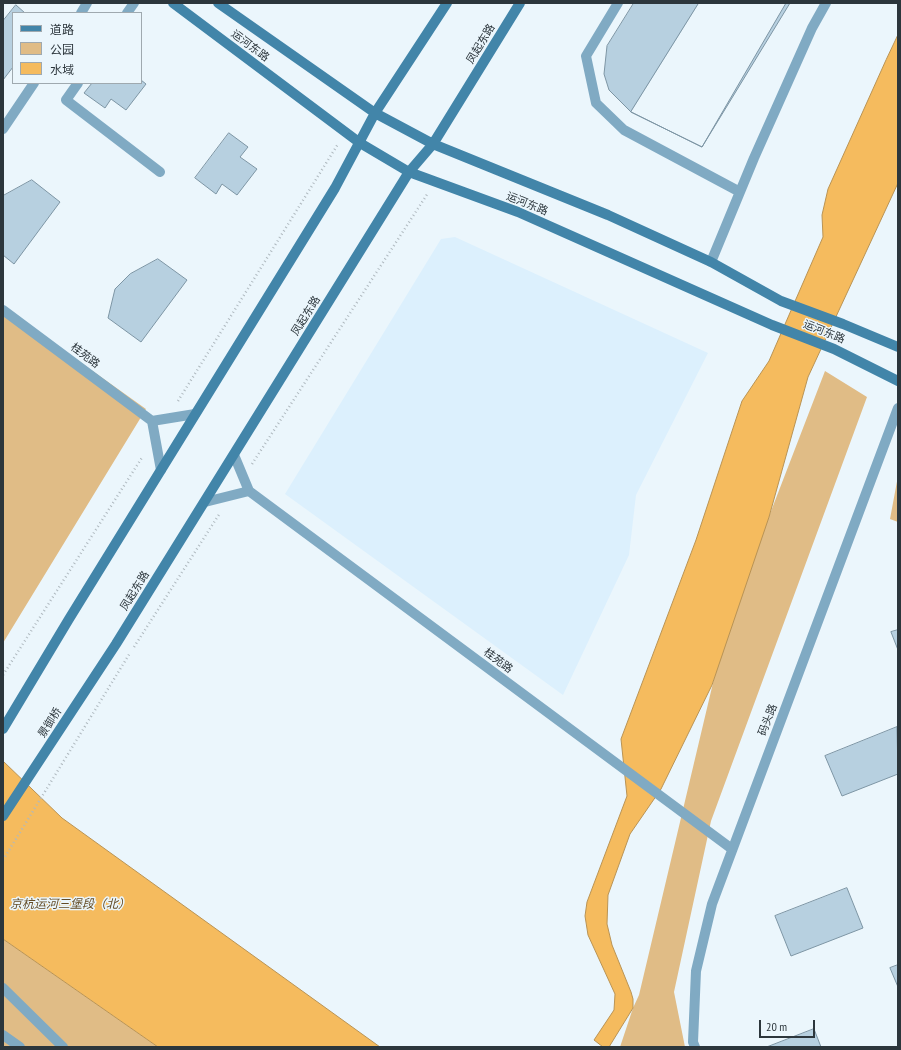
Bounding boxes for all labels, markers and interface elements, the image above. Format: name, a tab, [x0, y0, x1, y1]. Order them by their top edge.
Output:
legend	[12, 12, 142, 84]
text: 道路	[50, 22, 74, 37]
street label: 凤起东路	[464, 22, 498, 66]
street label: 运河东路	[228, 27, 272, 65]
text: 公园	[50, 42, 74, 57]
text: 水域	[50, 62, 74, 77]
street label: 运河东路	[504, 190, 550, 218]
street label: 凤起东路	[289, 294, 323, 338]
street label: 运河东路	[801, 318, 847, 346]
street label: 桂苑路	[68, 341, 102, 371]
street label: 凤起东路	[118, 569, 152, 613]
street label: 桂苑路	[481, 646, 515, 676]
street label: 码头路	[756, 702, 780, 738]
street label: 景御桥	[35, 706, 65, 740]
water label: 京杭运河三堡段（北）	[10, 898, 130, 912]
scale bar	[761, 1012, 817, 1038]
text: 20 m	[766, 1019, 787, 1034]

